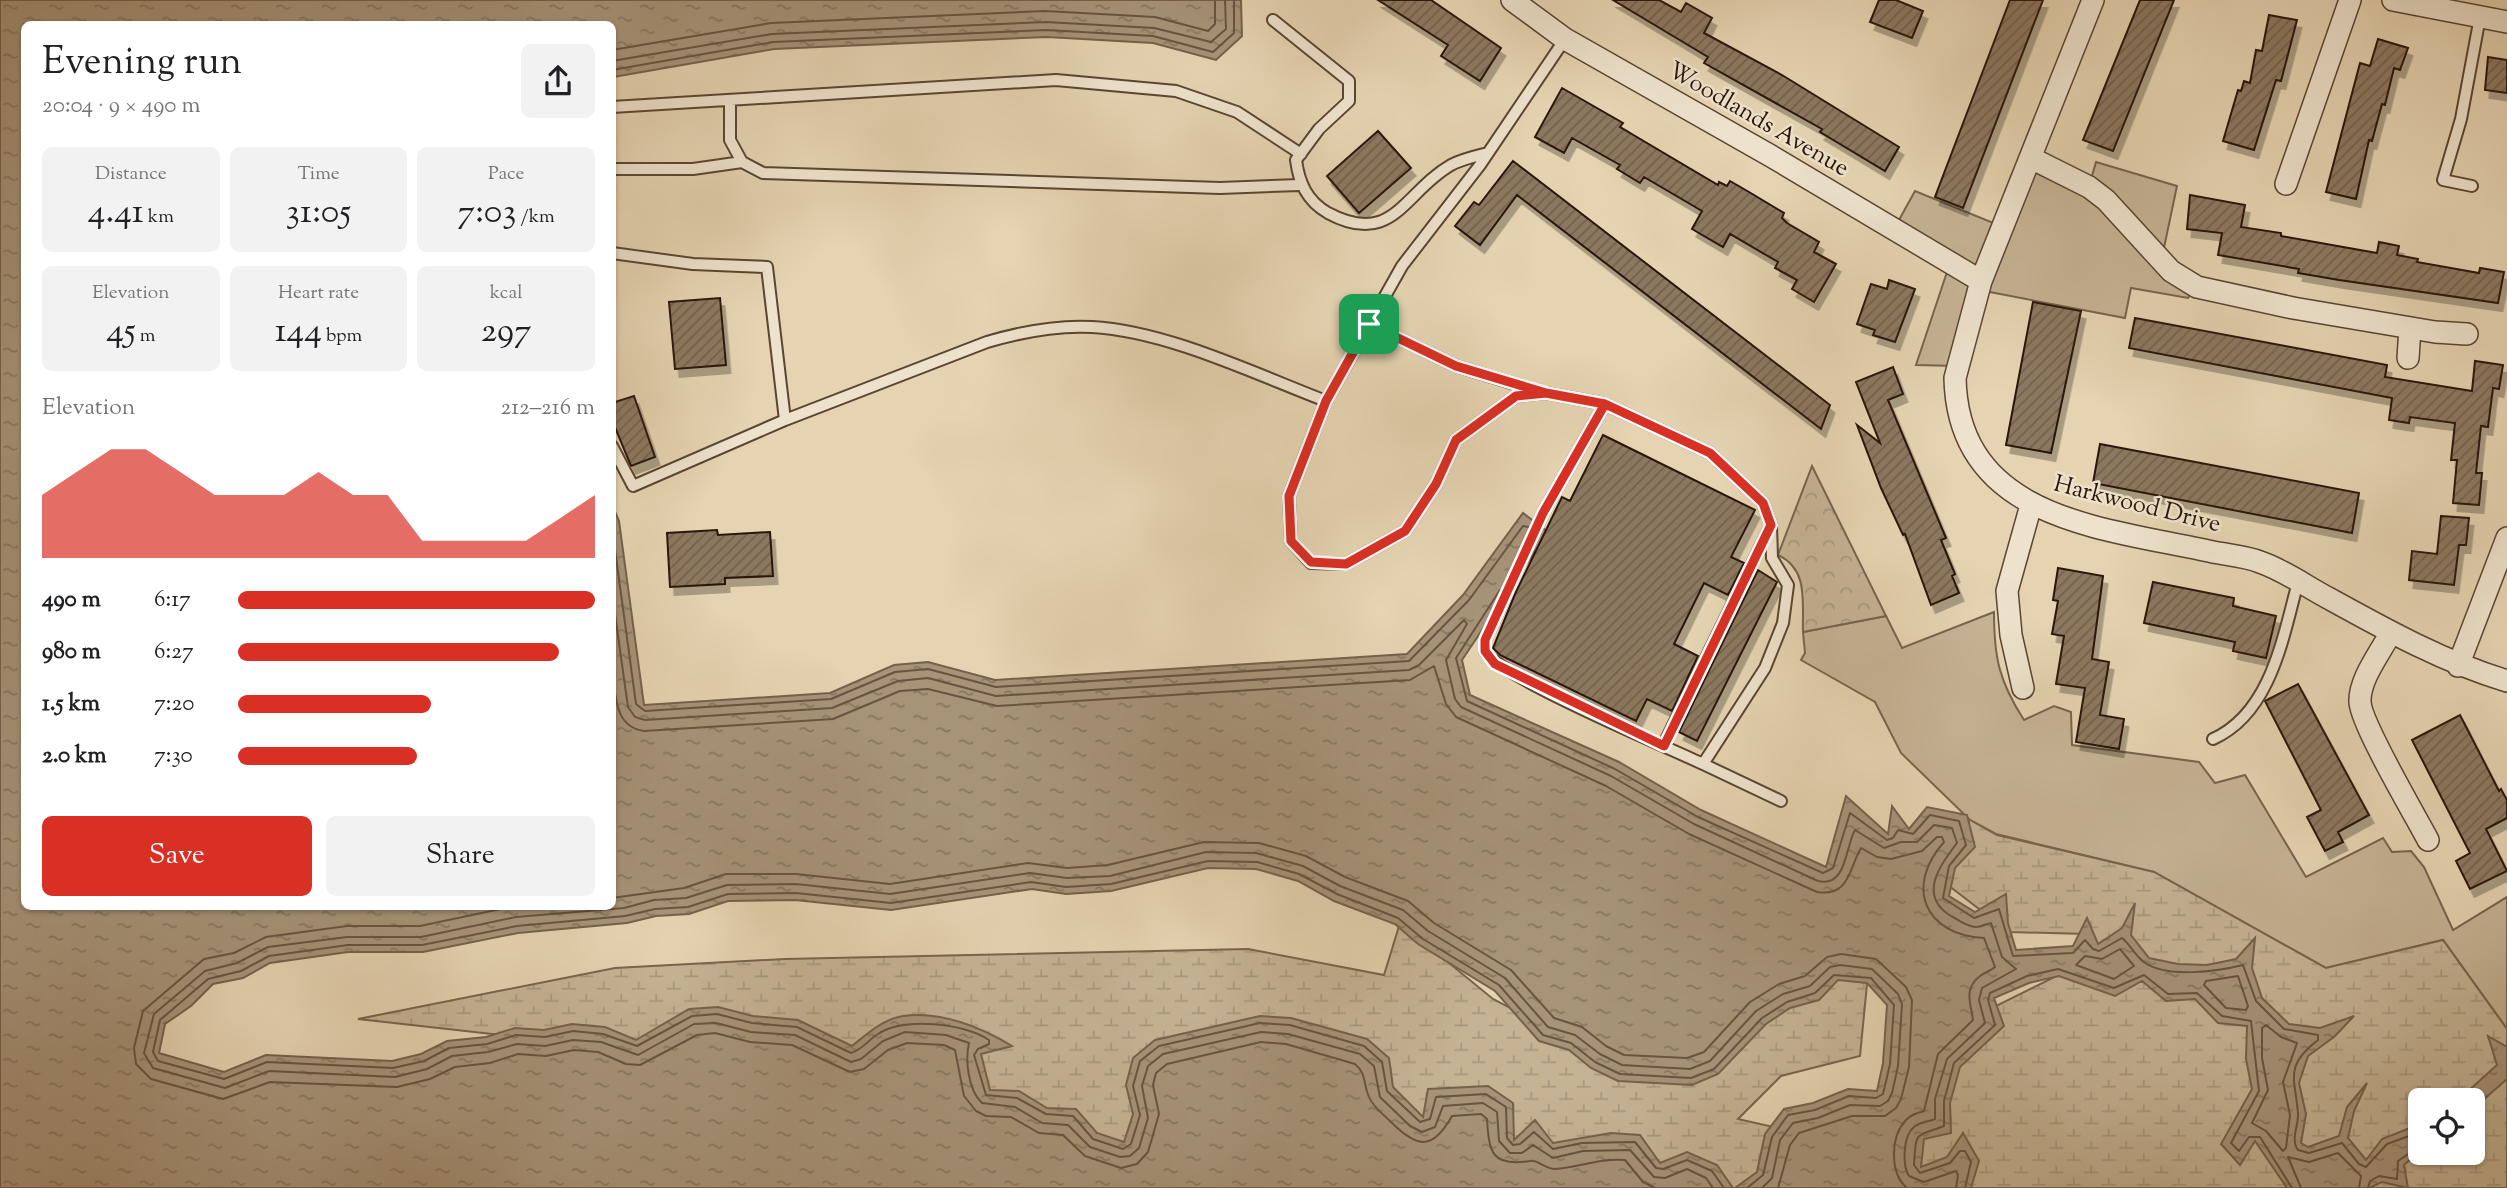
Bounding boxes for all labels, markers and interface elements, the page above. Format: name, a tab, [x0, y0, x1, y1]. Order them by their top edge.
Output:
text: Evening run	[42, 37, 242, 91]
button: share	[521, 44, 595, 118]
street label: Woodlands Avenue	[1661, 54, 1855, 186]
text: 20:04 · 9 × 490 m	[42, 90, 200, 123]
text: Distance	[95, 161, 167, 188]
text: Time	[297, 161, 340, 188]
text: Pace	[488, 161, 524, 188]
text: 4.41	[88, 188, 144, 239]
text: 31:05	[286, 188, 351, 239]
text: 7:03	[457, 188, 516, 239]
text: km	[144, 204, 174, 231]
text: /km	[516, 204, 555, 231]
text: Elevation	[92, 280, 169, 307]
text: Heart rate	[278, 280, 359, 307]
text: kcal	[490, 280, 522, 307]
pin	[1339, 294, 1399, 354]
icon: arrive	[1350, 305, 1388, 343]
text: 45	[106, 307, 136, 358]
text: 144	[275, 307, 322, 358]
text: 297	[481, 307, 532, 358]
text: m	[136, 323, 156, 350]
text: bpm	[322, 323, 362, 350]
text: Elevation	[42, 392, 135, 425]
text: 212–216 m	[500, 392, 595, 425]
street label: Harkwood Drive	[2050, 468, 2224, 542]
text: 490 m	[42, 584, 101, 617]
text: 6:17	[154, 584, 191, 617]
text: 980 m	[42, 636, 101, 669]
text: 6:27	[154, 636, 193, 669]
text: 1.5 km	[42, 688, 100, 721]
text: 7:20	[154, 688, 194, 721]
text: 2.0 km	[42, 740, 107, 773]
text: 7:30	[154, 740, 193, 773]
button: Save	[42, 816, 312, 896]
button: Share	[326, 816, 595, 896]
map controls	[2408, 1088, 2485, 1165]
button: locate	[2408, 1088, 2485, 1165]

